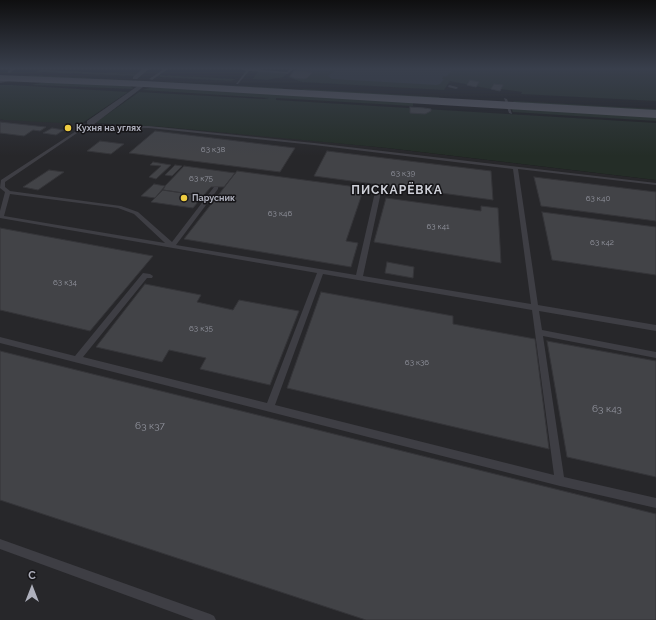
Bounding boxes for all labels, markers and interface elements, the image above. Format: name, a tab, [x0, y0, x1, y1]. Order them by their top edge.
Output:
marker: Кухня на углях	[63, 123, 73, 133]
place label: Кухня на углях	[76, 123, 141, 133]
house number: 63 к38	[201, 145, 225, 155]
house number: 63 к39	[391, 169, 415, 179]
house number: 63 к75	[189, 174, 213, 184]
district label: ПИСКАРЁВКА	[351, 183, 443, 197]
marker: Парусник	[179, 193, 189, 203]
place label: Парусник	[192, 193, 235, 203]
house number: 63 к40	[586, 194, 610, 204]
house number: 63 к46	[268, 209, 292, 219]
house number: 63 к41	[426, 222, 450, 232]
house number: 63 к42	[590, 238, 614, 248]
house number: 63 к34	[53, 278, 77, 288]
house number: 63 к35	[189, 324, 213, 334]
house number: 63 к36	[405, 358, 429, 368]
house number: 63 к43	[592, 403, 622, 415]
house number: 63 к37	[135, 420, 165, 432]
north arrow	[12, 568, 52, 608]
text: С	[28, 569, 36, 582]

